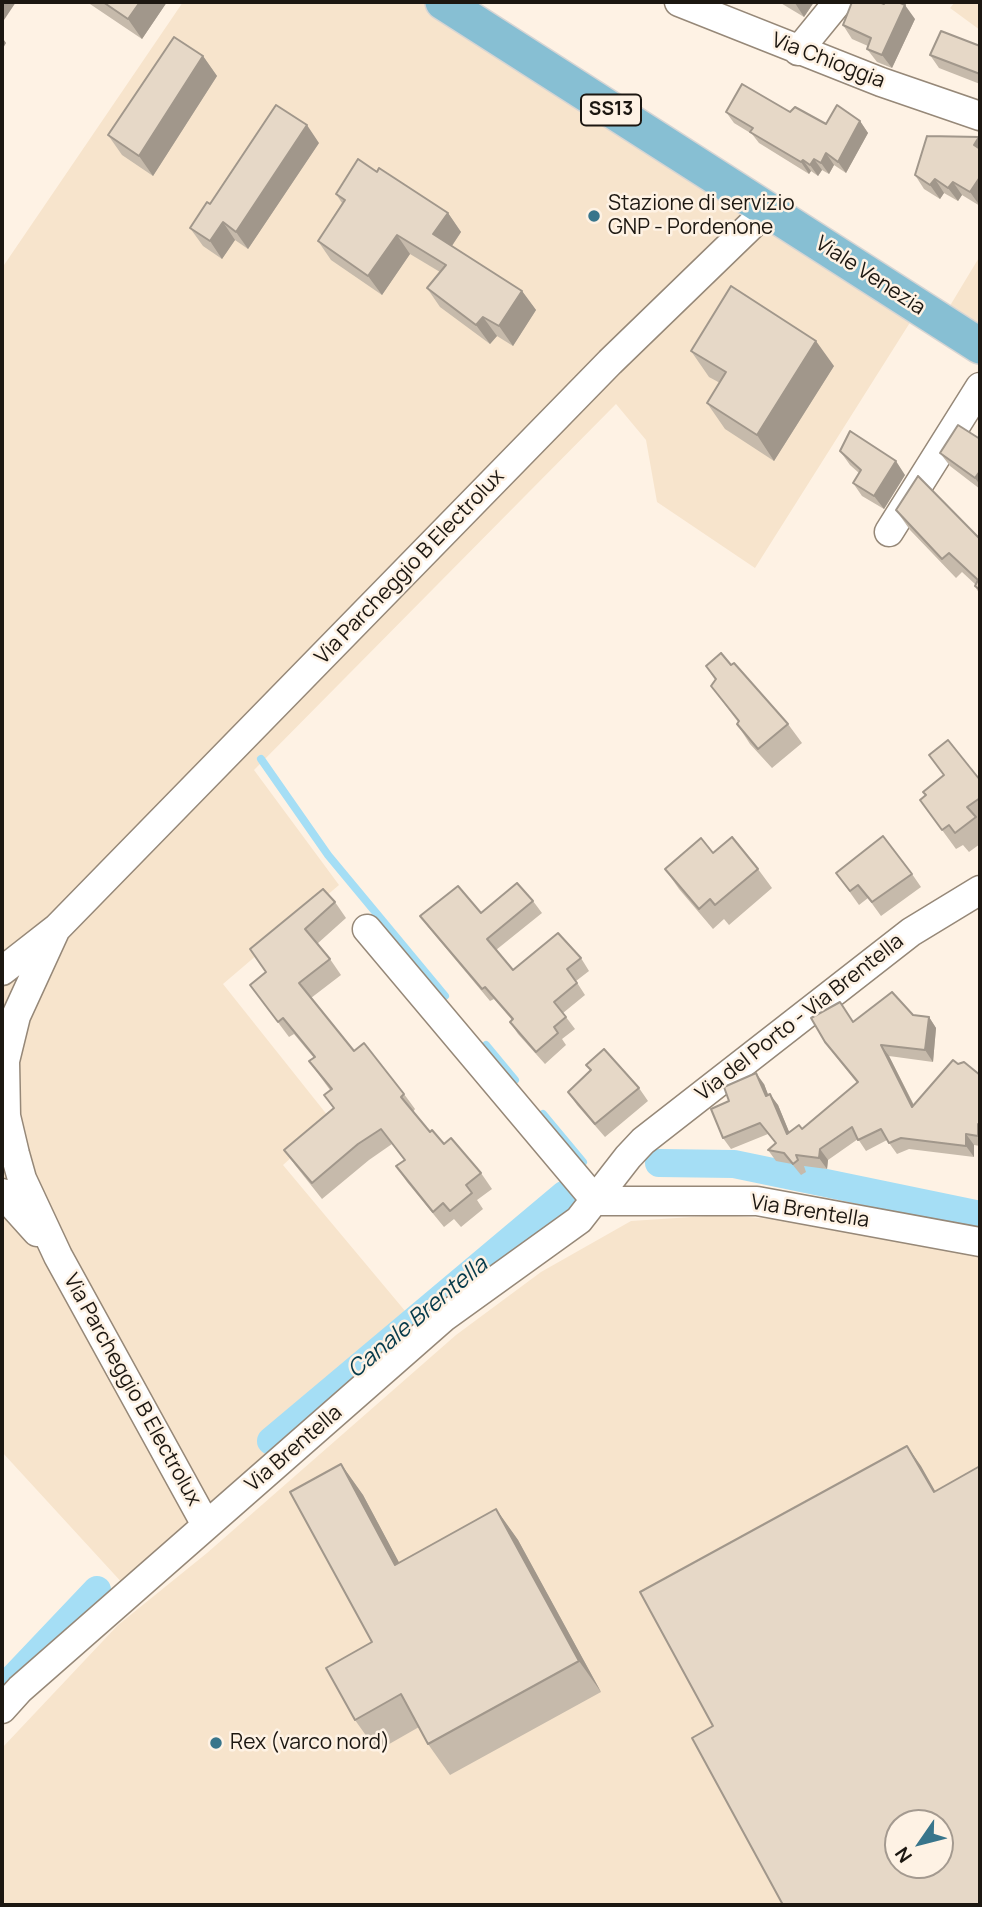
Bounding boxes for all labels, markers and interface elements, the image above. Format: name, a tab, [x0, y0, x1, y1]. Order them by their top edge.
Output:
street label: Via Chioggia	[768, 28, 888, 94]
road number: SS13	[581, 94, 641, 125]
place label: Stazione di servizio GNP - Pordenone	[608, 191, 795, 241]
marker: Stazione di servizio GNP - Pordenone	[586, 208, 602, 224]
street label: Viale Venezia	[810, 231, 930, 321]
street label: Via Parcheggio B Electrolux	[310, 464, 510, 670]
street label: Via del Porto - Via Brentella	[691, 929, 909, 1107]
street label: Via Brentella	[749, 1190, 871, 1234]
water label: Canale Brentella	[343, 1252, 493, 1384]
street label: Via Parcheggio B Electrolux	[58, 1270, 206, 1510]
street label: Via Brentella	[241, 1400, 347, 1498]
place label: Rex (varco nord)	[230, 1730, 390, 1756]
marker: Rex (varco nord)	[208, 1735, 224, 1751]
north arrow	[884, 1809, 954, 1879]
text: N	[889, 1842, 918, 1868]

